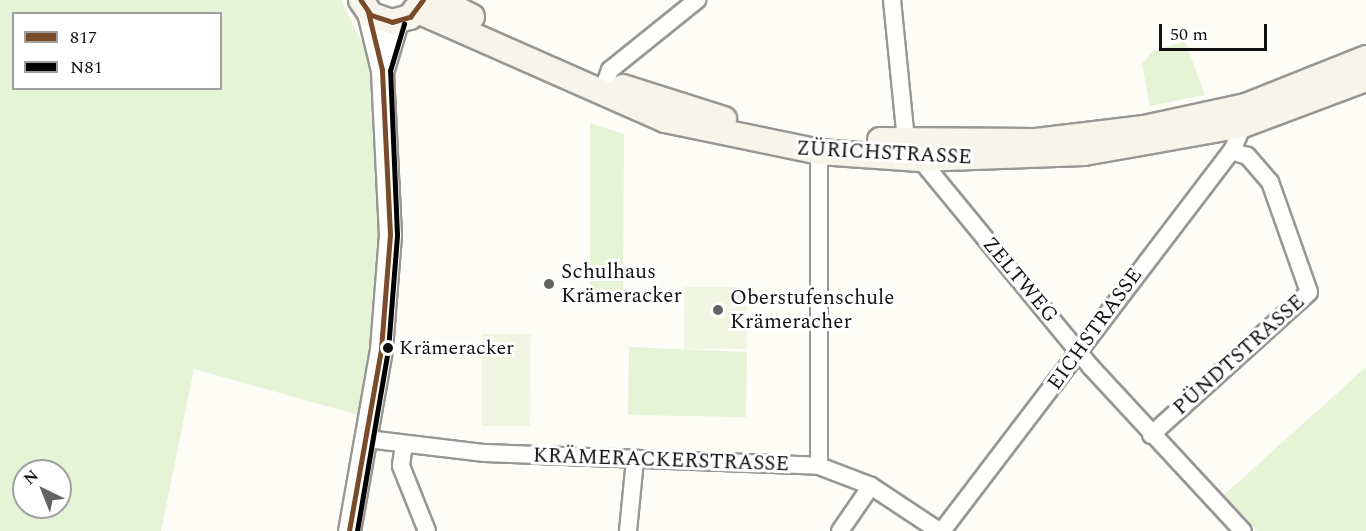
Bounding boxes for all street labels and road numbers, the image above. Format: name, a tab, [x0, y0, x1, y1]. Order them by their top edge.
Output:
street label: ZÜRICHSTRASSE	[796, 136, 972, 170]
street label: ZELTWEG	[977, 232, 1063, 328]
street label: EICHSTRASSE	[1042, 263, 1148, 395]
street label: PÜNDTSTRASSE	[1168, 289, 1310, 421]
street label: KRÄMERACKERSTRASSE	[532, 443, 790, 477]

